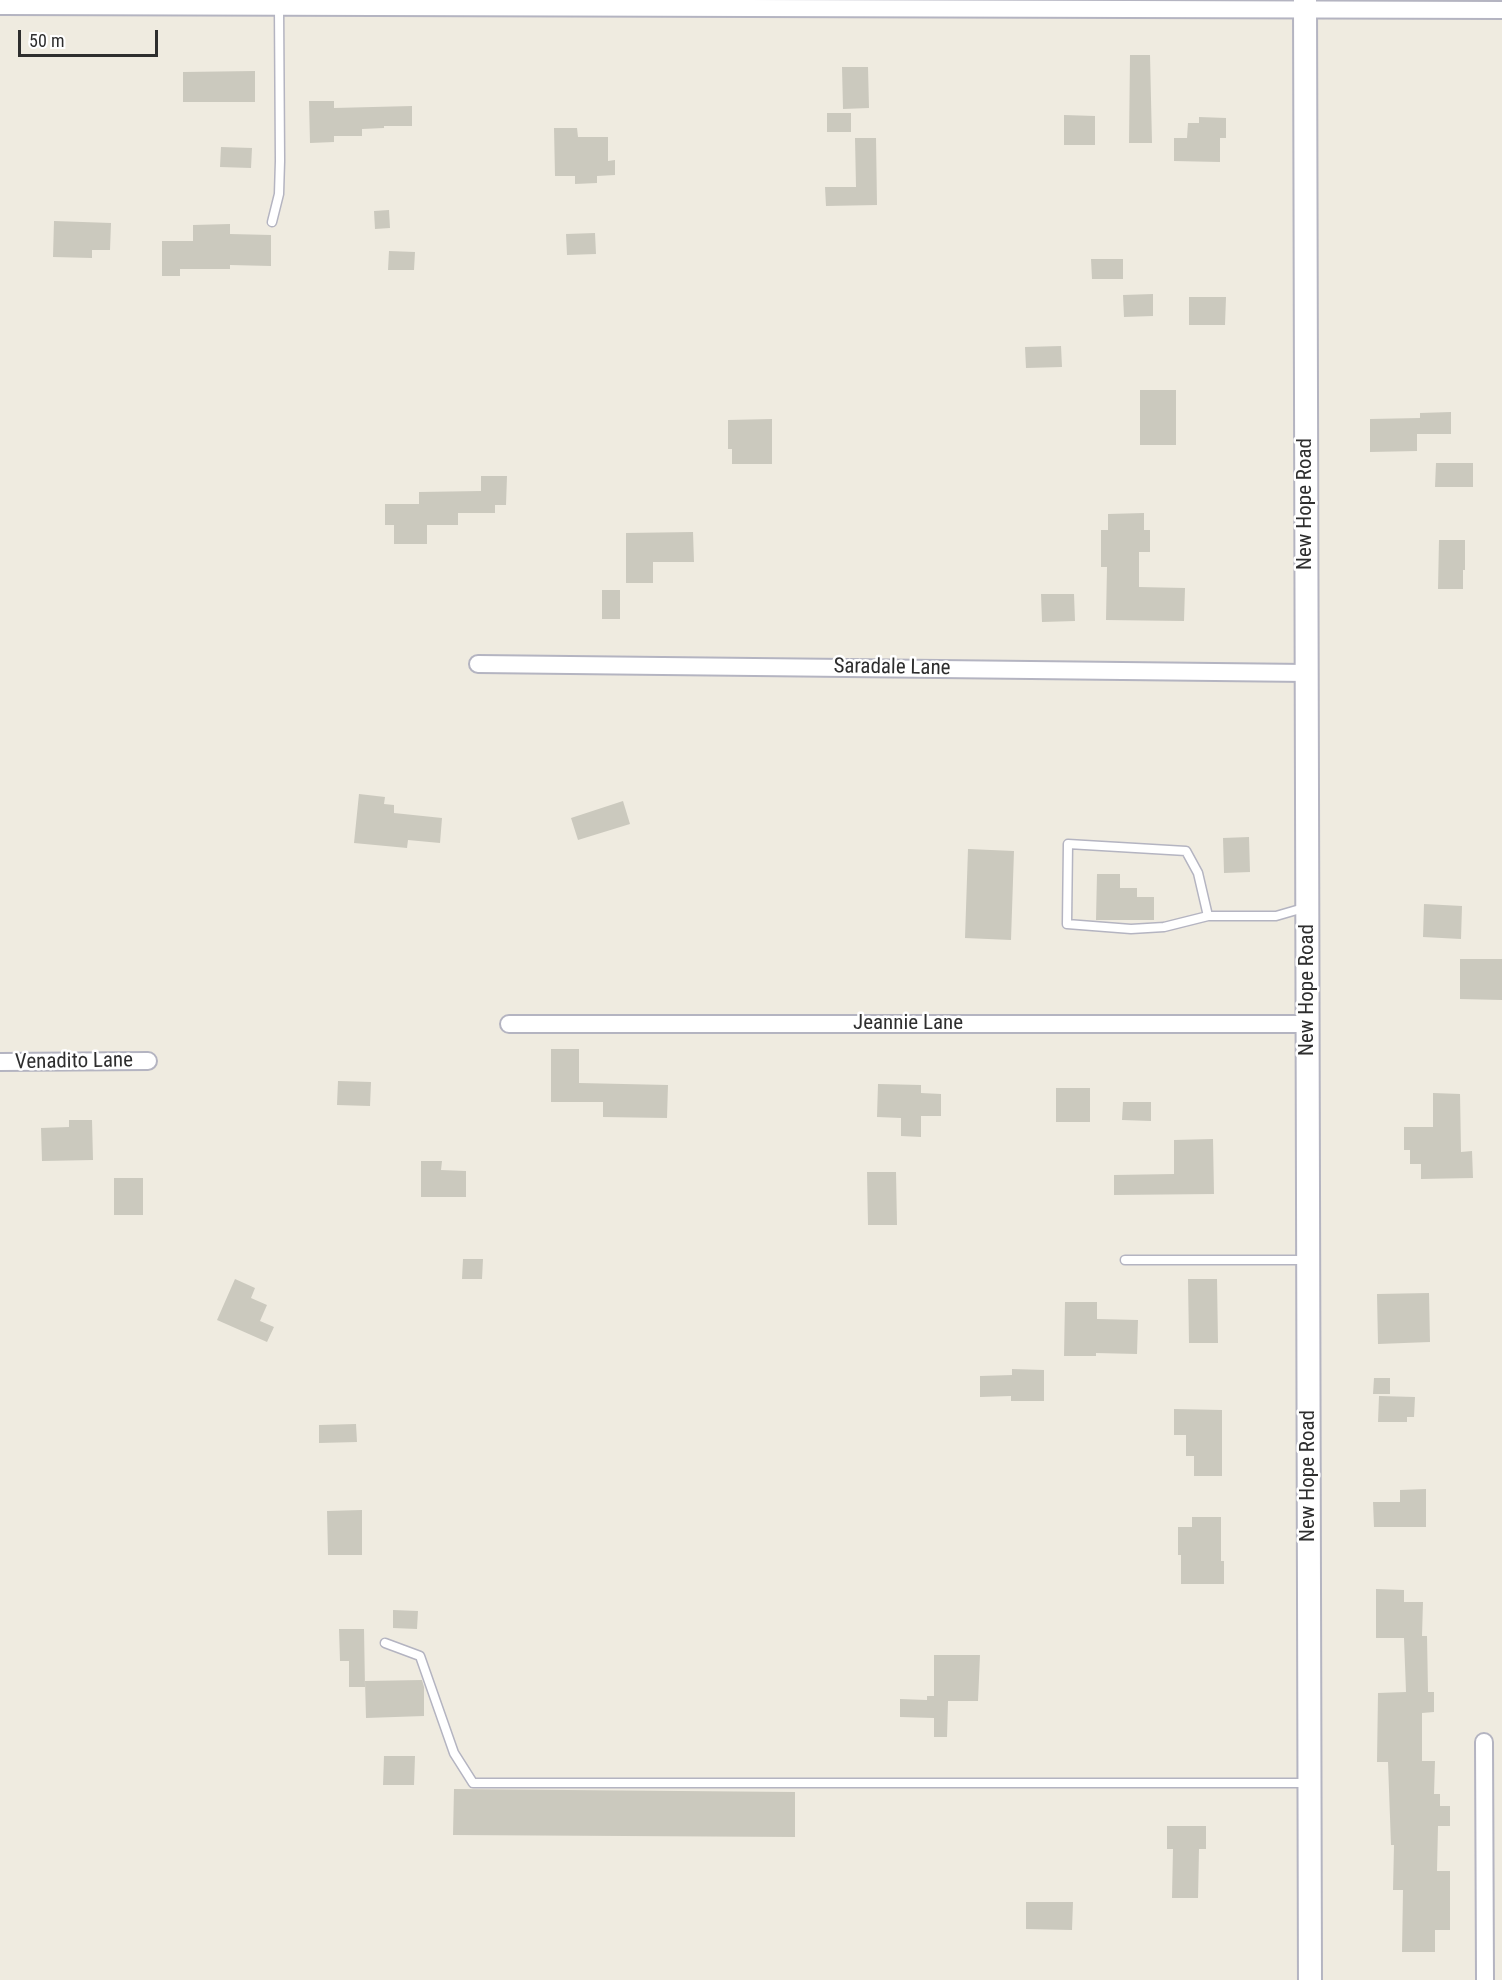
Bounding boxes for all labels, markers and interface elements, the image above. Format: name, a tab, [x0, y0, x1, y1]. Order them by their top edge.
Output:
scale bar	[21, 18, 160, 56]
text: 50 m	[29, 30, 64, 51]
street label: New Hope Road	[1293, 438, 1319, 570]
street label: Saradale Lane	[833, 654, 951, 682]
street label: New Hope Road	[1295, 924, 1321, 1056]
street label: Jeannie Lane	[853, 1011, 963, 1037]
street label: Venadito Lane	[15, 1048, 133, 1076]
street label: New Hope Road	[1296, 1410, 1322, 1542]

